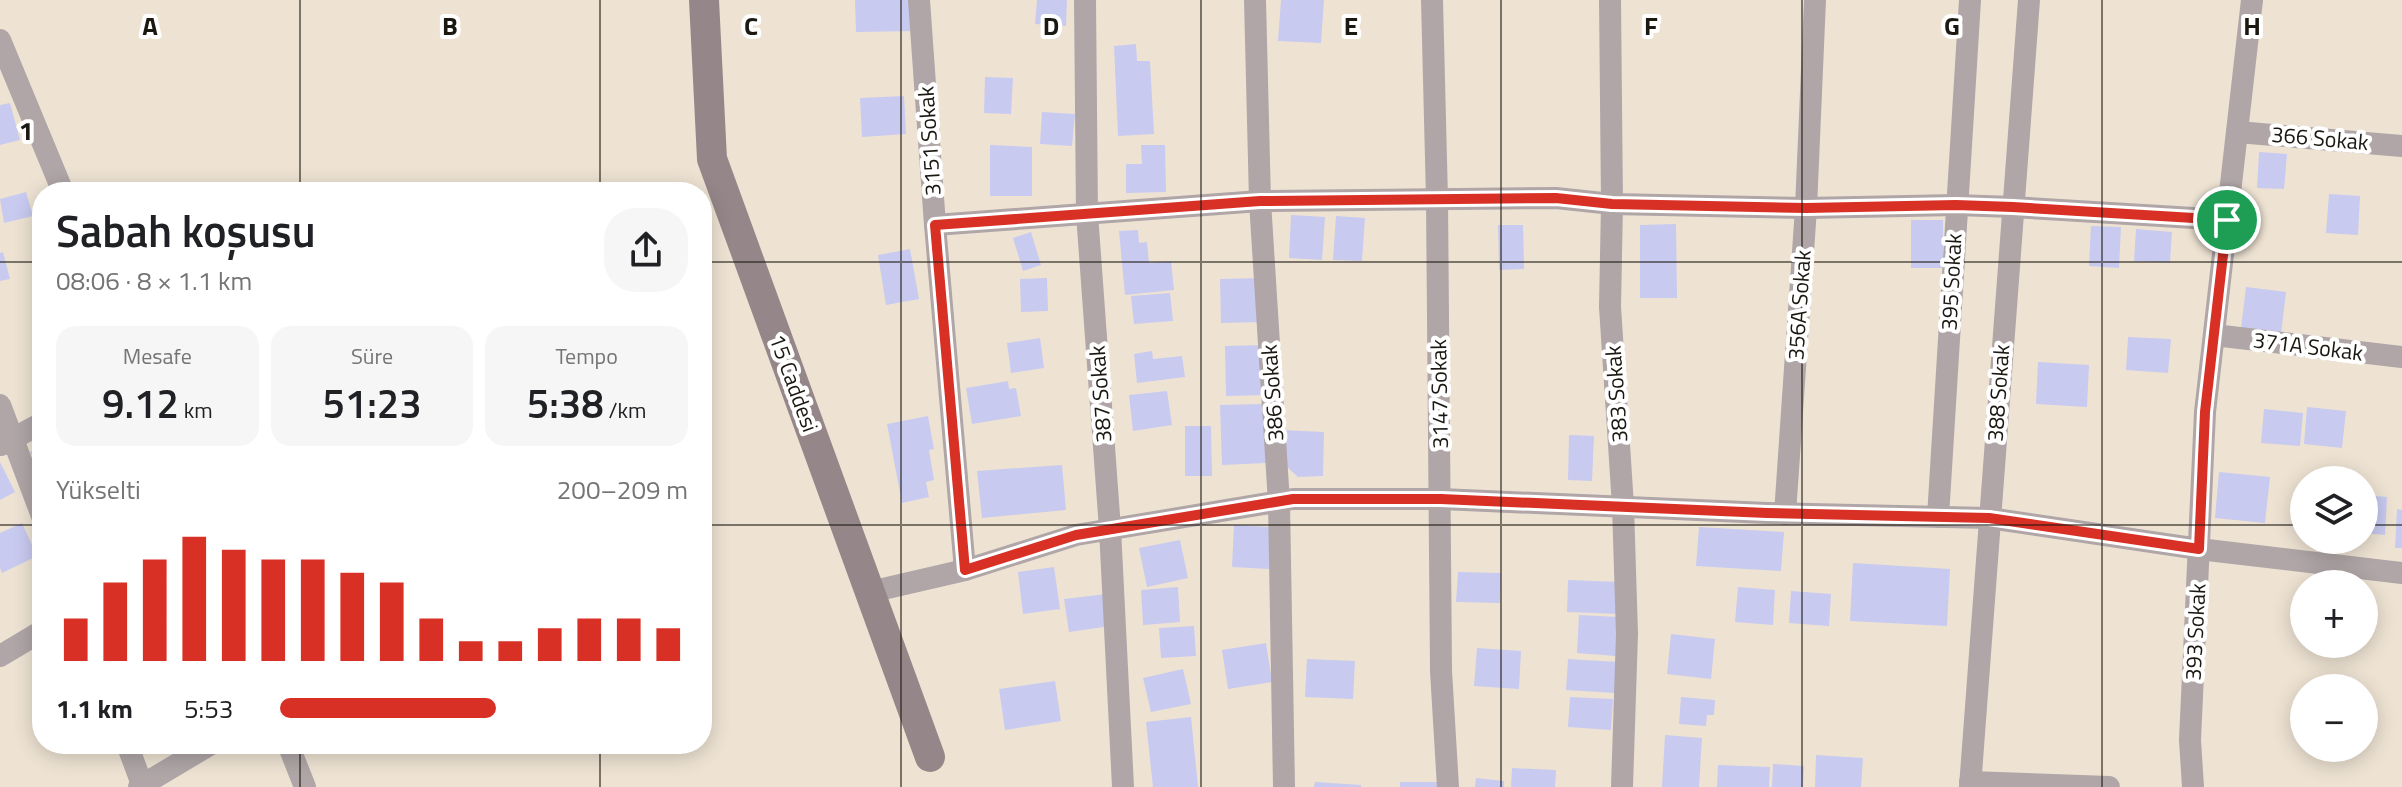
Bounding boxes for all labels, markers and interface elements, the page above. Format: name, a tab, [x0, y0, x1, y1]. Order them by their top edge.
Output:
text: A	[142, 6, 158, 45]
text: B	[442, 6, 458, 45]
text: C	[744, 6, 758, 45]
text: D	[1043, 6, 1059, 45]
text: E	[1344, 6, 1358, 45]
text: F	[1644, 6, 1658, 45]
text: G	[1944, 6, 1960, 45]
text: H	[2243, 6, 2261, 45]
street label: 3151 Sokak	[908, 85, 950, 197]
text: 1	[19, 111, 33, 150]
street label: 366 Sokak	[2270, 117, 2370, 159]
pin	[2193, 186, 2261, 254]
text: Sabah koşusu	[56, 197, 316, 264]
icon: arrive	[2205, 198, 2249, 242]
button: share	[604, 208, 688, 292]
street label: 395 Sokak	[1931, 232, 1971, 332]
street label: 356A Sokak	[1778, 248, 1820, 361]
text: 08:06 · 8 × 1.1 km	[56, 261, 252, 300]
street label: 371A Sokak	[2251, 322, 2365, 370]
street label: 15 Caddesi	[761, 329, 827, 437]
street label: 3147 Sokak	[1421, 338, 1457, 449]
text: Mesafe	[123, 339, 192, 373]
text: Süre	[351, 339, 393, 373]
text: Tempo	[556, 339, 618, 373]
street label: 386 Sokak	[1252, 343, 1292, 443]
street label: 388 Sokak	[1978, 343, 2018, 443]
street label: 387 Sokak	[1080, 344, 1120, 444]
street label: 383 Sokak	[1596, 344, 1636, 444]
text: 9.12	[102, 373, 179, 434]
text: 51:23	[322, 373, 422, 434]
text: 5:38	[527, 373, 604, 434]
text: km	[179, 393, 213, 427]
text: /km	[604, 393, 646, 427]
map controls	[2290, 466, 2378, 762]
button: layers	[2290, 466, 2378, 554]
text: Yükselti	[56, 470, 141, 509]
text: 200–209 m	[557, 470, 688, 509]
button: +	[2290, 570, 2378, 658]
street label: 393 Sokak	[2175, 582, 2215, 682]
button: −	[2290, 674, 2378, 762]
text: 1.1 km	[56, 689, 133, 728]
text: 5:53	[184, 689, 233, 728]

